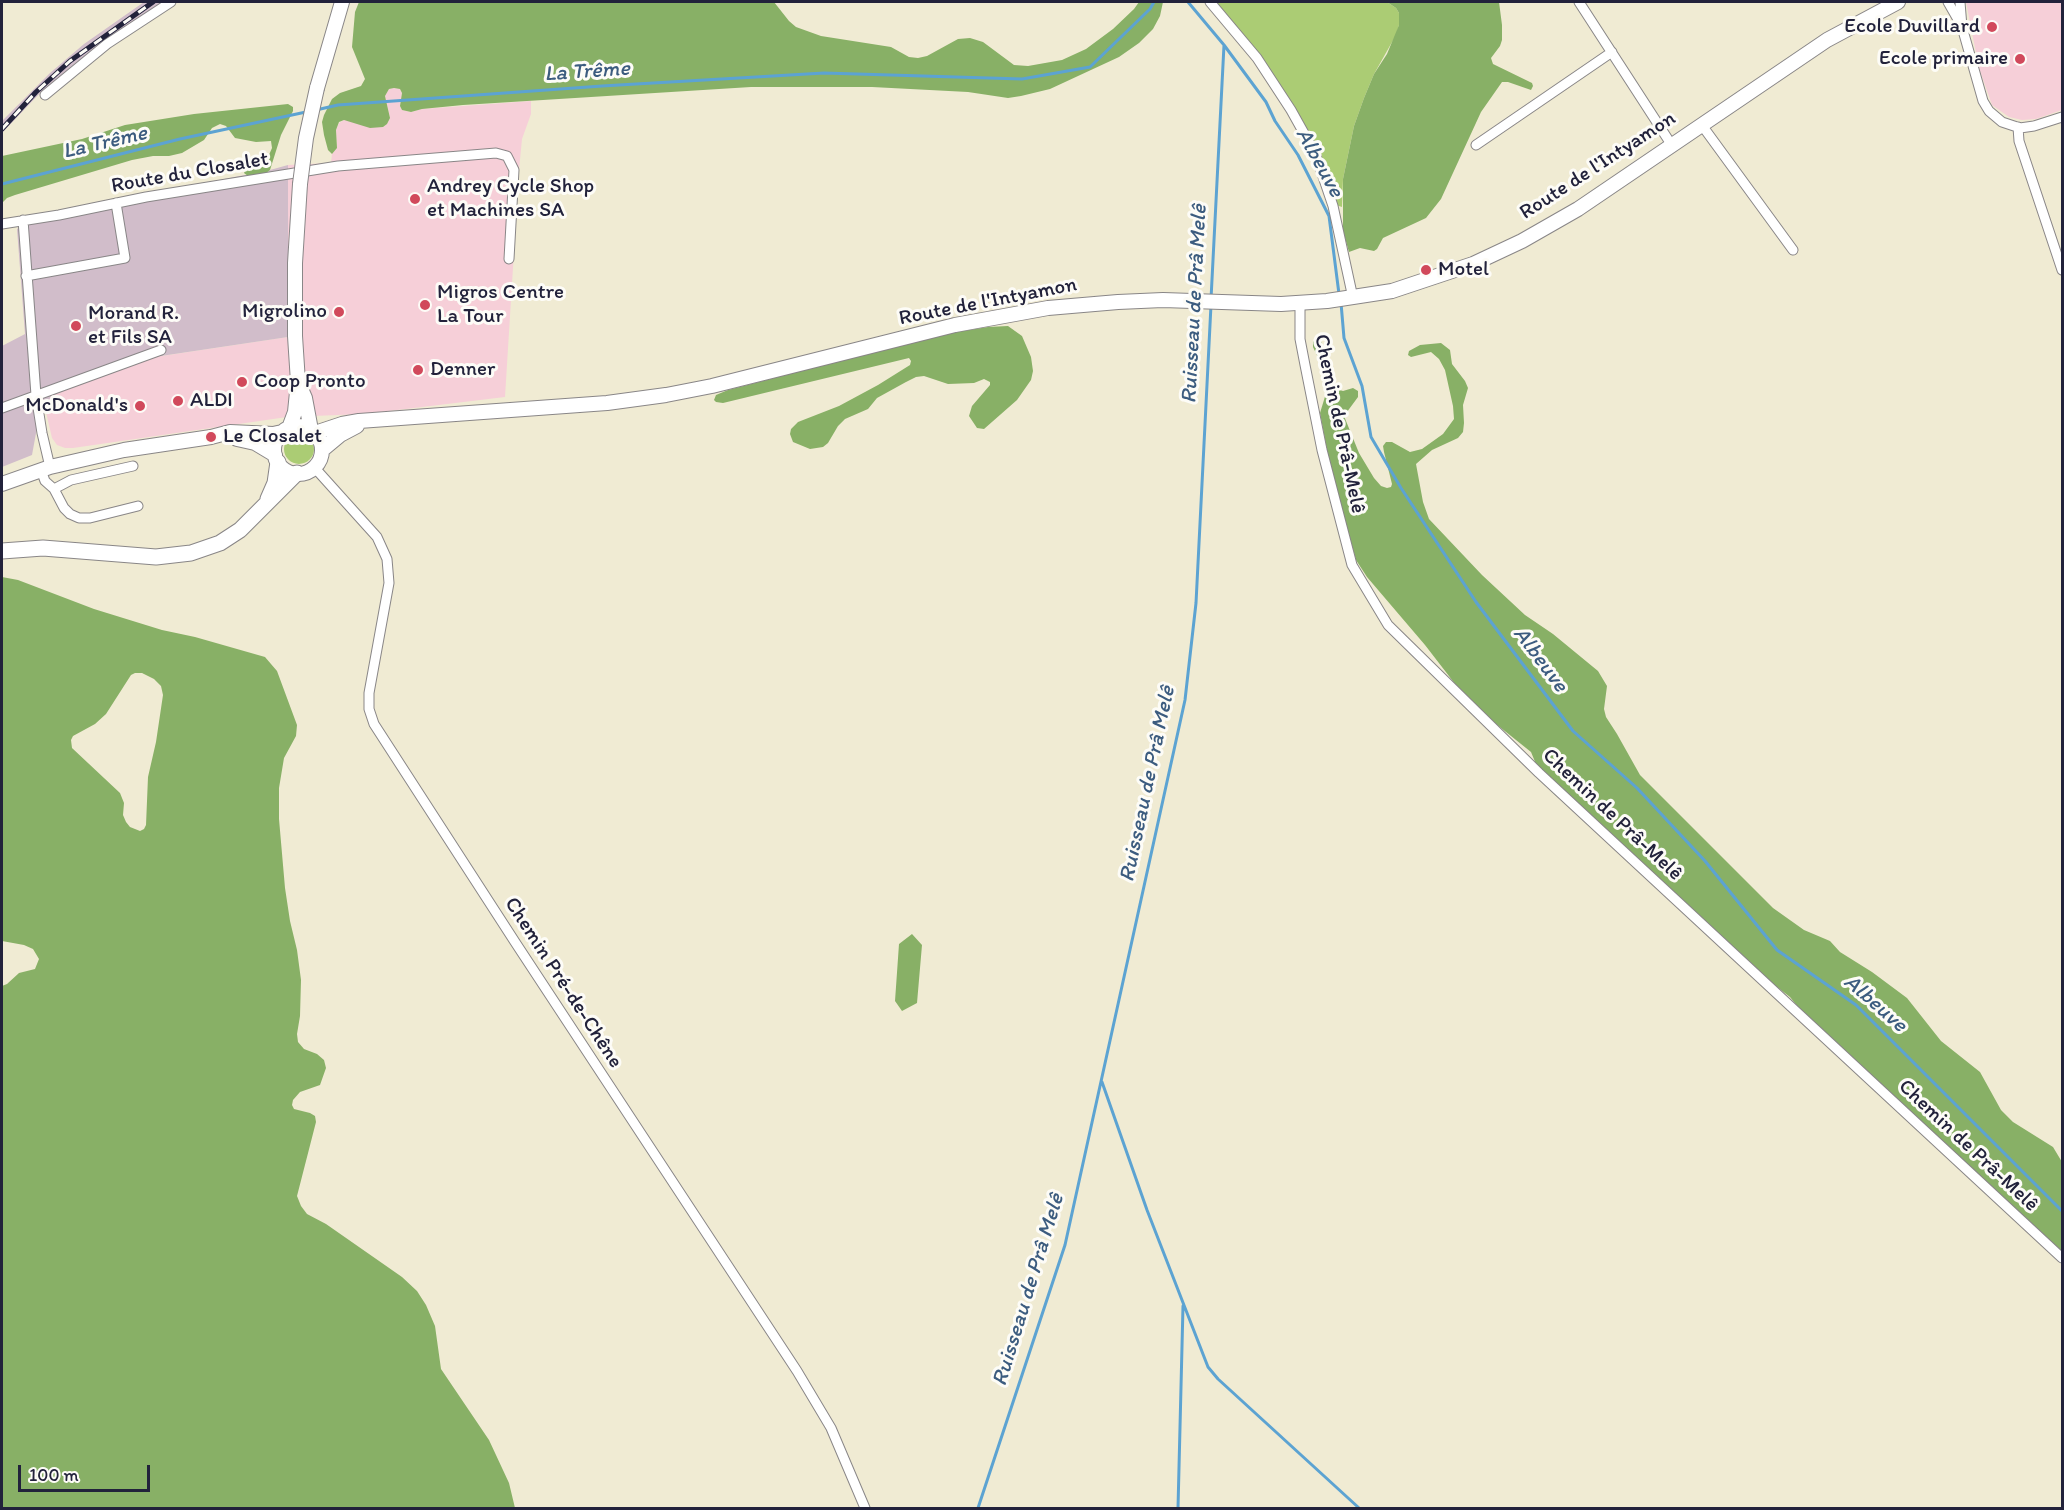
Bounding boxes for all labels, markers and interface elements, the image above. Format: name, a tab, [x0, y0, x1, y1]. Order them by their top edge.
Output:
place label: Ecole Duvillard	[1844, 14, 1980, 40]
marker: Ecole Duvillard	[1985, 20, 1999, 34]
place label: Ecole primaire	[1879, 46, 2008, 72]
marker: Ecole primaire	[2013, 52, 2027, 66]
water label: La Trême	[543, 56, 631, 88]
street label: Route de l'Intyamon	[1515, 106, 1681, 226]
water label: La Trême	[60, 120, 150, 166]
water label: Albeuve	[1289, 124, 1349, 202]
street label: Route du Closalet	[109, 147, 271, 199]
place label: Andrey Cycle Shop et Machines SA	[427, 174, 594, 224]
marker: Andrey Cycle Shop et Machines SA	[408, 192, 422, 206]
water label: Ruisseau de Prâ Melê	[1177, 204, 1213, 404]
place label: Motel	[1438, 257, 1489, 283]
marker: Motel	[1419, 263, 1433, 277]
street label: Route de l'Intyamon	[897, 272, 1079, 332]
place label: Migros Centre La Tour	[437, 280, 564, 330]
marker: Migros Centre La Tour	[418, 298, 432, 312]
place label: Migrolino	[242, 299, 327, 325]
place label: Morand R. et Fils SA	[88, 301, 179, 351]
marker: Migrolino	[332, 305, 346, 319]
marker: Morand R. et Fils SA	[69, 319, 83, 333]
street label: Chemin de Prâ-Melê	[1308, 332, 1370, 516]
place label: Denner	[430, 357, 495, 383]
marker: Denner	[411, 363, 425, 377]
place label: Coop Pronto	[254, 369, 366, 395]
marker: Coop Pronto	[235, 375, 249, 389]
place label: ALDI	[190, 388, 233, 414]
place label: McDonald's	[25, 393, 128, 419]
marker: ALDI	[171, 394, 185, 408]
marker: McDonald's	[133, 399, 147, 413]
place label: Le Closalet	[223, 424, 322, 450]
marker: Le Closalet	[204, 430, 218, 444]
water label: Albeuve	[1507, 622, 1573, 698]
water label: Ruisseau de Prâ Melê	[1114, 684, 1182, 884]
street label: Chemin de Prâ-Melê	[1537, 744, 1687, 886]
street label: Chemin Pré-de-Chêne	[498, 893, 628, 1073]
water label: Albeuve	[1838, 969, 1912, 1039]
street label: Chemin de Prâ-Melê	[1893, 1075, 2043, 1217]
water label: Ruisseau de Prâ Melê	[987, 1191, 1071, 1389]
scale bar	[21, 1453, 153, 1491]
text: 100 m	[29, 1464, 79, 1486]

